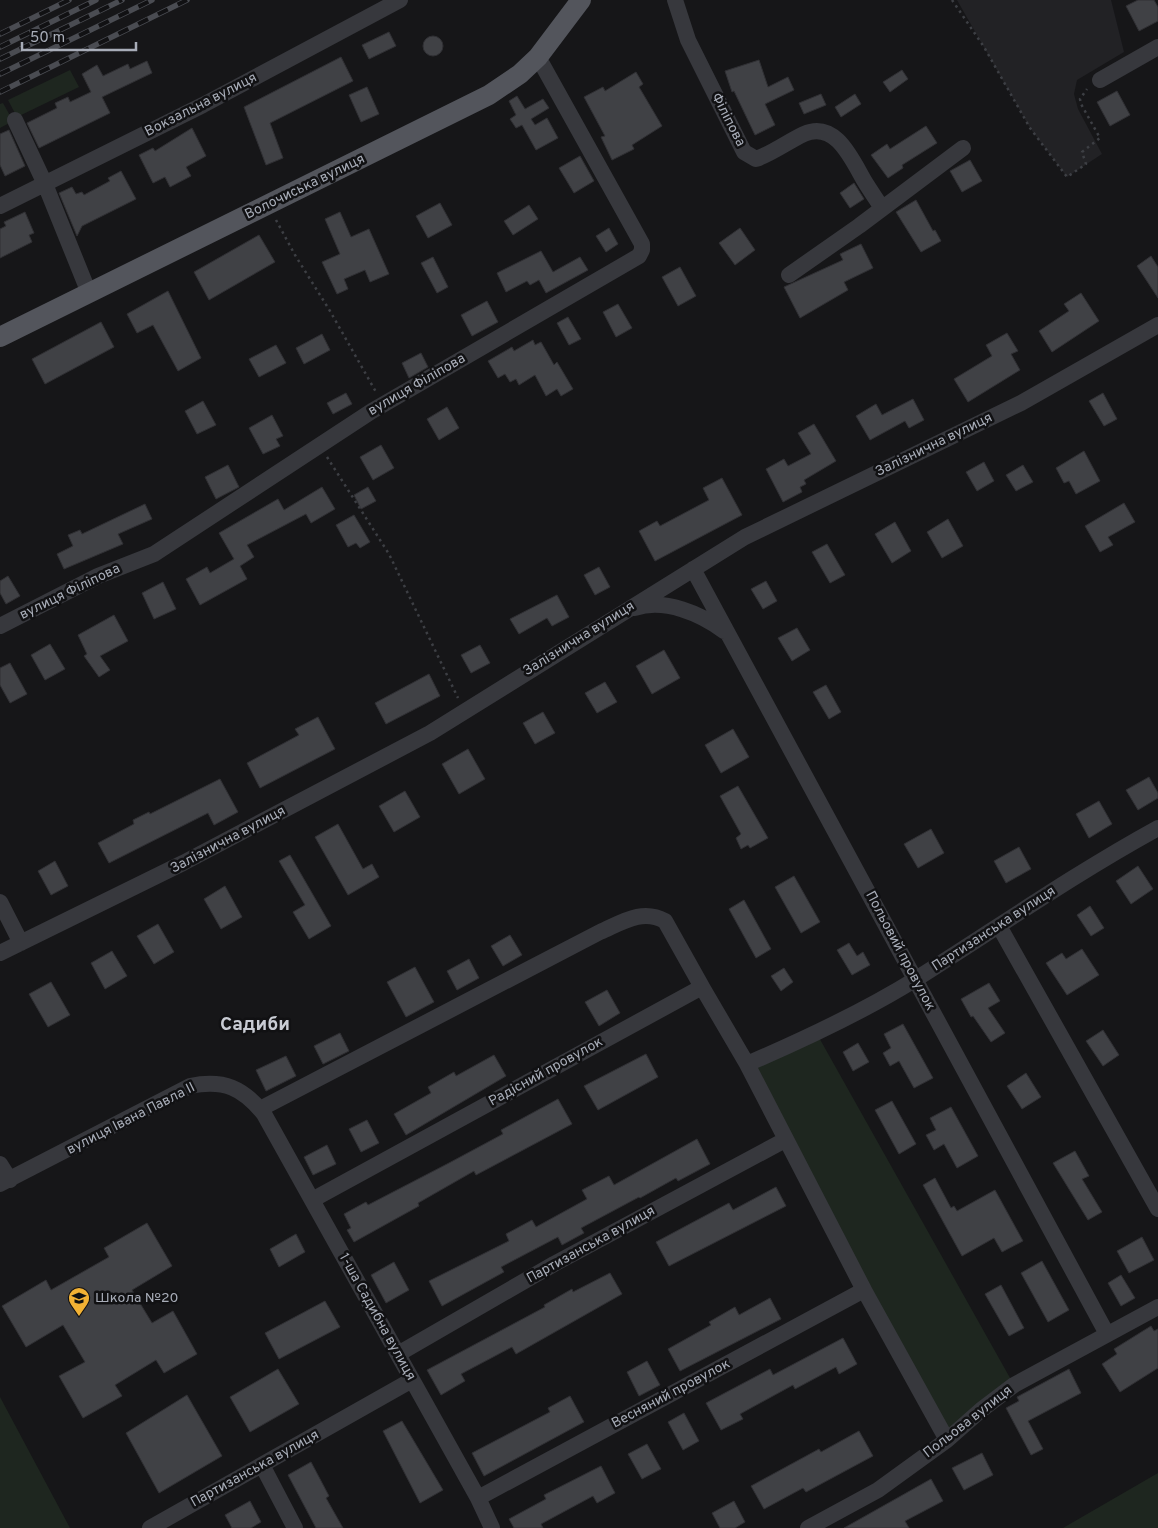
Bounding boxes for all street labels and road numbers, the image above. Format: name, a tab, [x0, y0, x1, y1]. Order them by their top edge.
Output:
street label: Вокзальна вулиця	[142, 69, 260, 141]
street label: Філіпова	[707, 90, 749, 150]
street label: Волочиська вулиця	[242, 151, 368, 223]
street label: вулиця Філіпова	[365, 350, 469, 420]
street label: Залізнична вулиця	[873, 409, 995, 481]
street label: вулиця Філіпова	[17, 560, 123, 624]
street label: Залізнична вулиця	[520, 598, 638, 680]
street label: Залізнична вулиця	[168, 802, 288, 878]
street label: Партизанська вулиця	[929, 883, 1059, 975]
street label: Польовий провулок	[861, 888, 939, 1014]
street label: Радісний провулок	[486, 1034, 606, 1110]
street label: вулиця Івана Павла II	[64, 1079, 198, 1159]
street label: Партизанська вулиця	[524, 1203, 658, 1287]
street label: 1-ша Садибна вулиця	[335, 1250, 419, 1384]
street label: Весняний провулок	[609, 1356, 733, 1432]
street label: Польова вулиця	[920, 1382, 1016, 1462]
street label: Партизанська вулиця	[188, 1427, 322, 1511]

